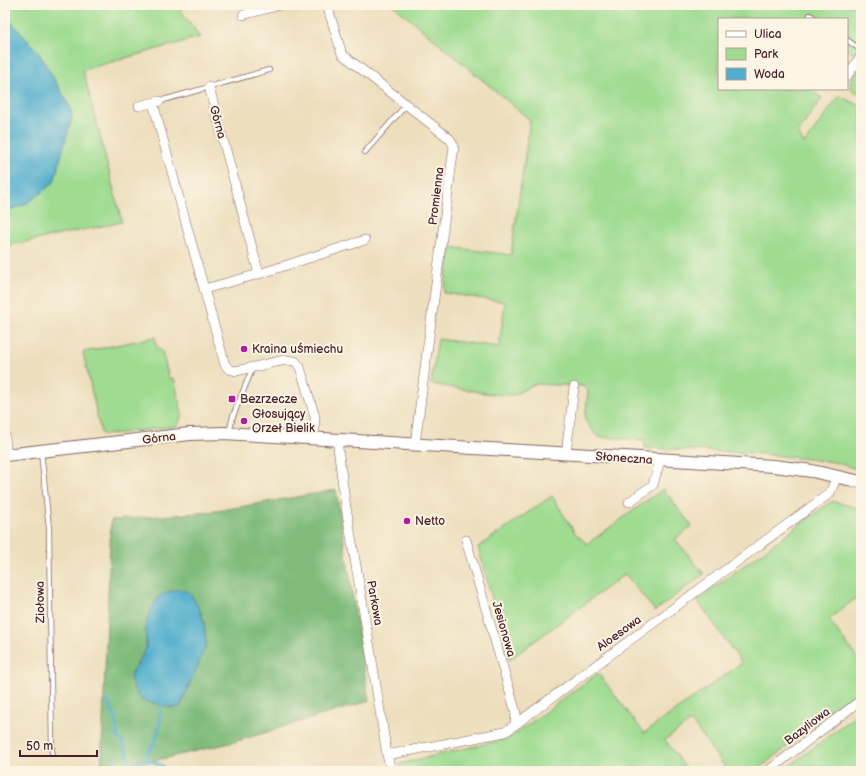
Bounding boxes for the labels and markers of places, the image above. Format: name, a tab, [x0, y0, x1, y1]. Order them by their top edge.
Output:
place label: Kraina uśmiechu	[252, 342, 343, 357]
marker: Kraina uśmiechu	[239, 344, 249, 354]
place label: Bezrzecze	[240, 392, 297, 407]
marker: Bezrzecze	[227, 394, 237, 404]
place label: Głosujący Orzeł Bielik	[252, 407, 315, 436]
marker: Głosujący Orzeł Bielik	[239, 416, 249, 426]
place label: Netto	[415, 514, 445, 529]
marker: Netto	[402, 516, 412, 526]

